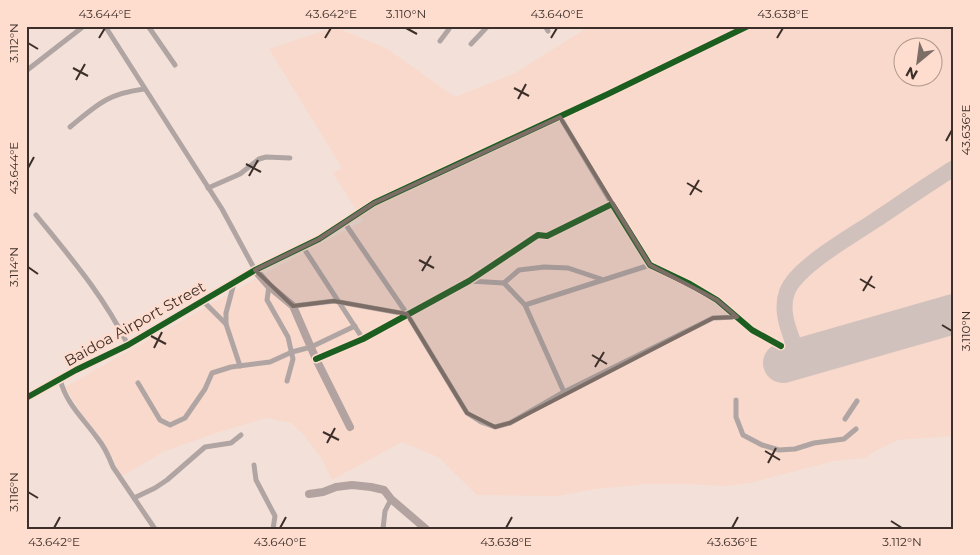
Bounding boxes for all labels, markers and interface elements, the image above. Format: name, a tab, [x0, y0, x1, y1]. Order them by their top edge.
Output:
text: 43.644°E	[79, 6, 131, 21]
text: 43.642°E	[305, 6, 357, 21]
text: 3.110°N	[386, 6, 426, 21]
text: 43.640°E	[530, 6, 584, 21]
text: 43.638°E	[757, 6, 809, 21]
text: 3.112°N	[6, 23, 21, 63]
north arrow	[892, 38, 942, 88]
text: N	[902, 63, 921, 84]
text: 43.636°E	[958, 104, 973, 156]
text: 43.644°E	[6, 142, 21, 194]
text: 3.114°N	[6, 247, 21, 287]
street label: Baidoa Airport Street	[61, 277, 209, 370]
text: 3.110°N	[958, 311, 973, 351]
text: 3.116°N	[6, 472, 21, 512]
text: 43.642°E	[28, 534, 80, 549]
text: 43.640°E	[253, 534, 307, 549]
text: 43.638°E	[480, 534, 532, 549]
text: 43.636°E	[706, 534, 758, 549]
text: 3.112°N	[882, 534, 922, 549]

